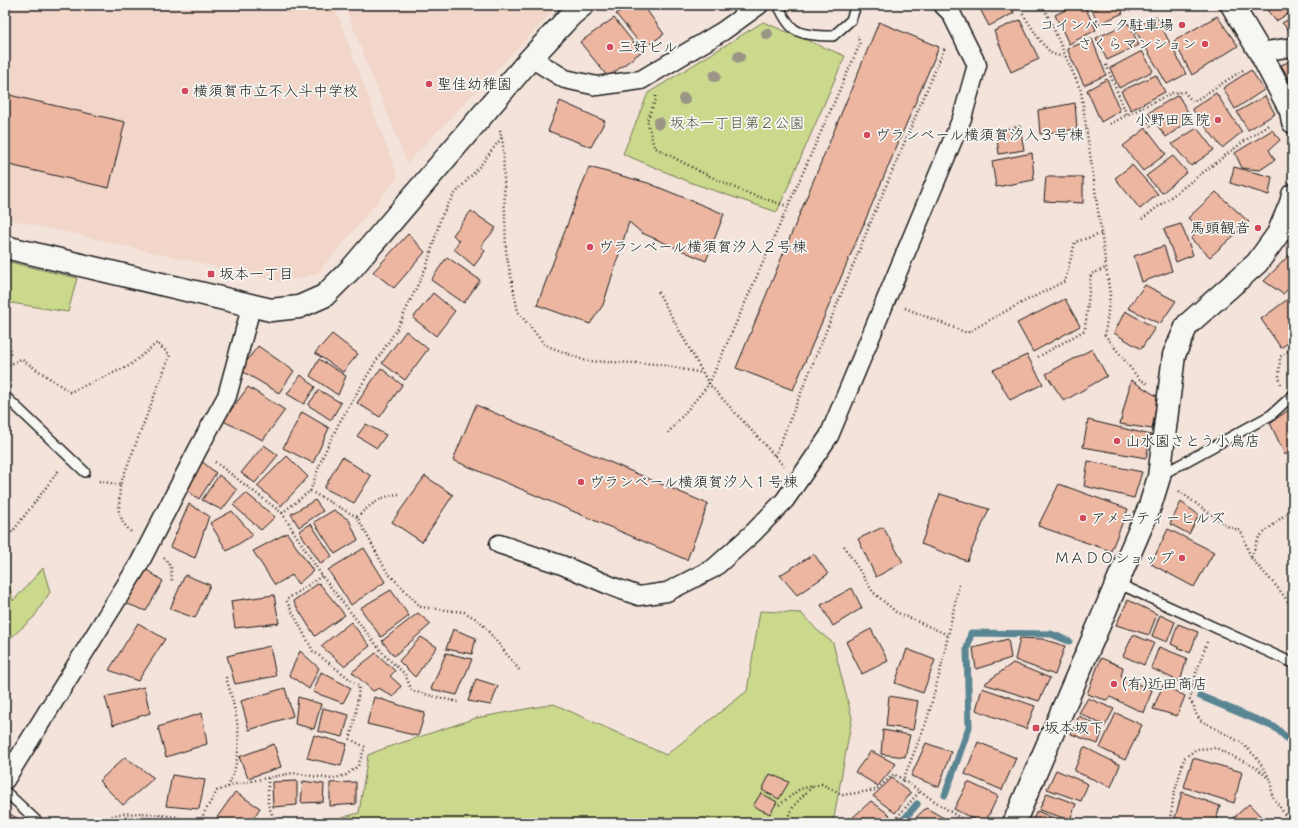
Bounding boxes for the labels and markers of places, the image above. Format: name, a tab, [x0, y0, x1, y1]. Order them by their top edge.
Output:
place label: コインパーク駐車場	[1040, 16, 1174, 34]
marker: コインパーク駐車場	[1177, 20, 1187, 30]
place label: さくらマンション	[1078, 35, 1197, 53]
place label: 三好ビル	[618, 38, 678, 56]
marker: さくらマンション	[1200, 39, 1210, 49]
marker: 三好ビル	[605, 42, 615, 52]
place label: 聖佳幼稚園	[437, 75, 512, 93]
marker: 聖佳幼稚園	[424, 79, 434, 89]
place label: 横須賀市立不入斗中学校	[193, 82, 358, 100]
marker: 横須賀市立不入斗中学校	[180, 86, 190, 96]
place label: 小野田医院	[1135, 111, 1210, 129]
marker: 小野田医院	[1213, 115, 1223, 125]
place label: ヴランベール横須賀汐入３号棟	[875, 126, 1084, 144]
marker: ヴランベール横須賀汐入３号棟	[862, 130, 872, 140]
place label: 馬頭観音	[1190, 219, 1250, 237]
marker: 馬頭観音	[1253, 223, 1263, 233]
place label: ヴランベール横須賀汐入２号棟	[598, 238, 807, 256]
marker: ヴランベール横須賀汐入２号棟	[585, 242, 595, 252]
place label: 坂本一丁目	[219, 265, 294, 283]
marker: 坂本一丁目	[206, 269, 216, 279]
place label: 山水園さとう小鳥店	[1125, 432, 1260, 450]
marker: 山水園さとう小鳥店	[1112, 436, 1122, 446]
place label: ヴランベール横須賀汐入１号棟	[589, 473, 798, 491]
marker: ヴランベール横須賀汐入１号棟	[576, 477, 586, 487]
place label: アメニティーヒルズ	[1091, 509, 1225, 527]
marker: アメニティーヒルズ	[1078, 513, 1088, 523]
place label: ＭＡＤＯショップ	[1055, 549, 1174, 567]
marker: ＭＡＤＯショップ	[1177, 553, 1187, 563]
place label: (有)近田商店	[1122, 675, 1207, 693]
marker: (有)近田商店	[1109, 679, 1119, 689]
place label: 坂本坂下	[1044, 719, 1104, 737]
marker: 坂本坂下	[1031, 723, 1041, 733]

